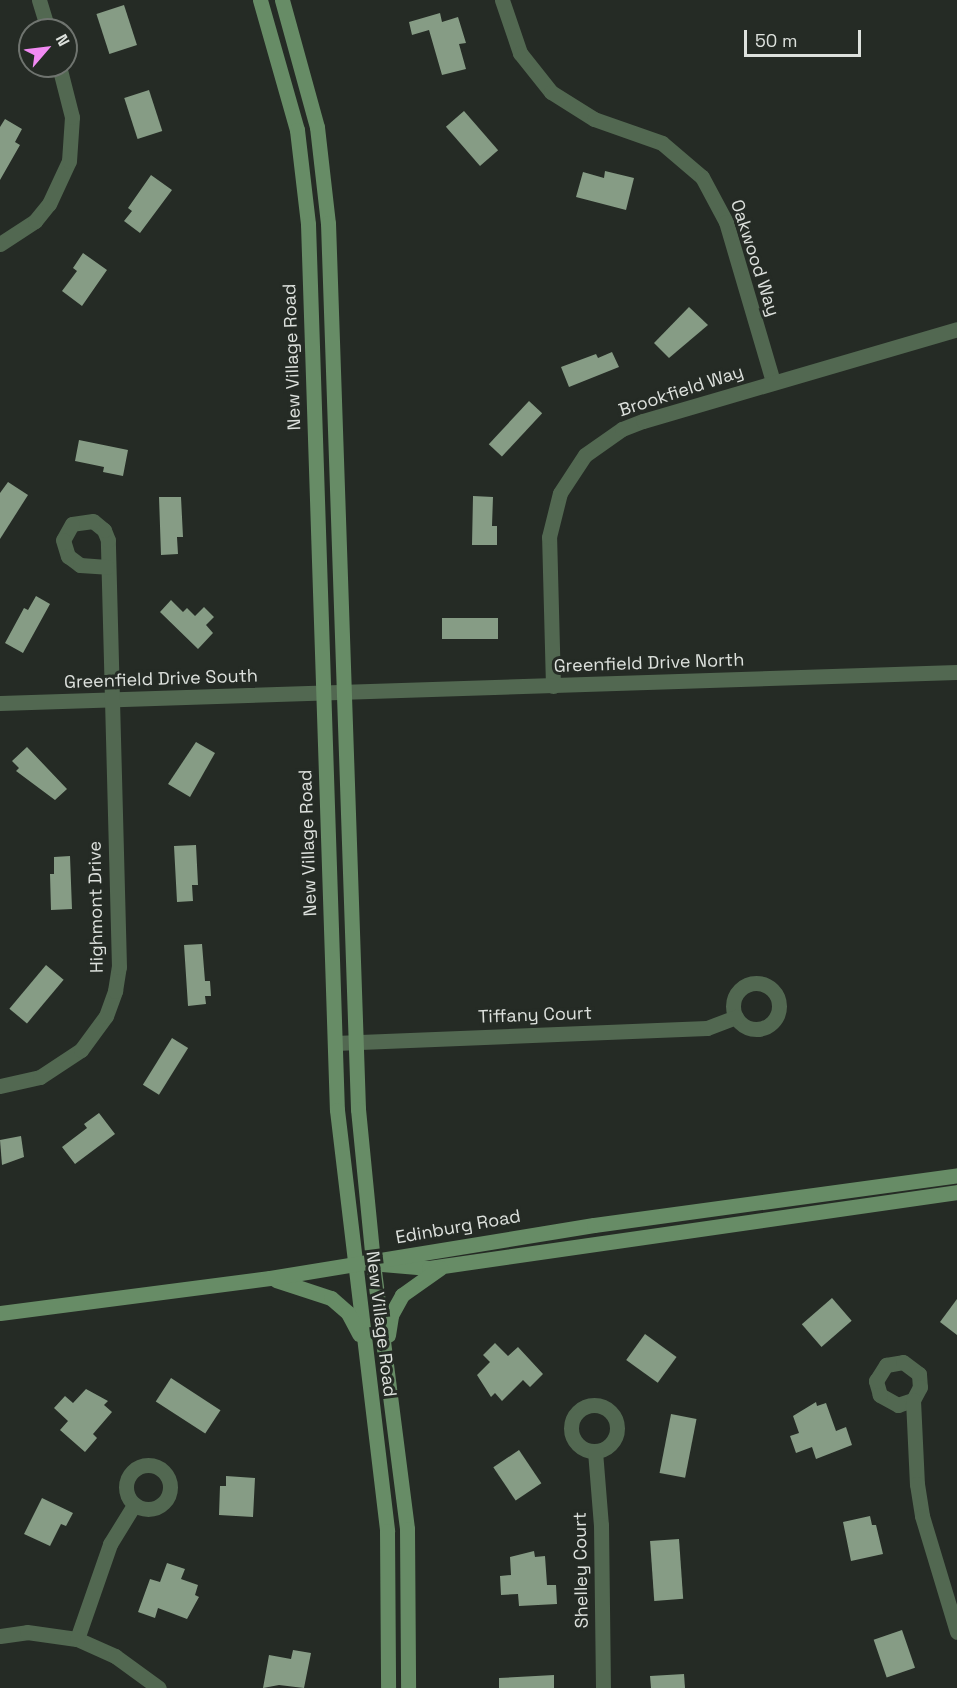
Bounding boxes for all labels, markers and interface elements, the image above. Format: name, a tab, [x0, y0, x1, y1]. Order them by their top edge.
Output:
north arrow	[18, 18, 78, 78]
scale bar	[747, 18, 864, 56]
text: 50 m	[755, 29, 797, 52]
text: N	[51, 31, 74, 50]
street label: Oakwood Way	[726, 197, 784, 319]
street label: New Village Road	[279, 283, 305, 431]
street label: Brookfield Way	[616, 361, 746, 421]
street label: Greenfield Drive North	[553, 649, 745, 677]
street label: Greenfield Drive South	[64, 665, 258, 693]
street label: New Village Road	[295, 769, 321, 917]
street label: Highmont Drive	[84, 841, 108, 973]
street label: Tiffany Court	[478, 1002, 592, 1028]
street label: Edinburg Road	[394, 1205, 522, 1249]
street label: New Village Road	[361, 1250, 401, 1398]
street label: Shelley Court	[569, 1512, 593, 1628]

